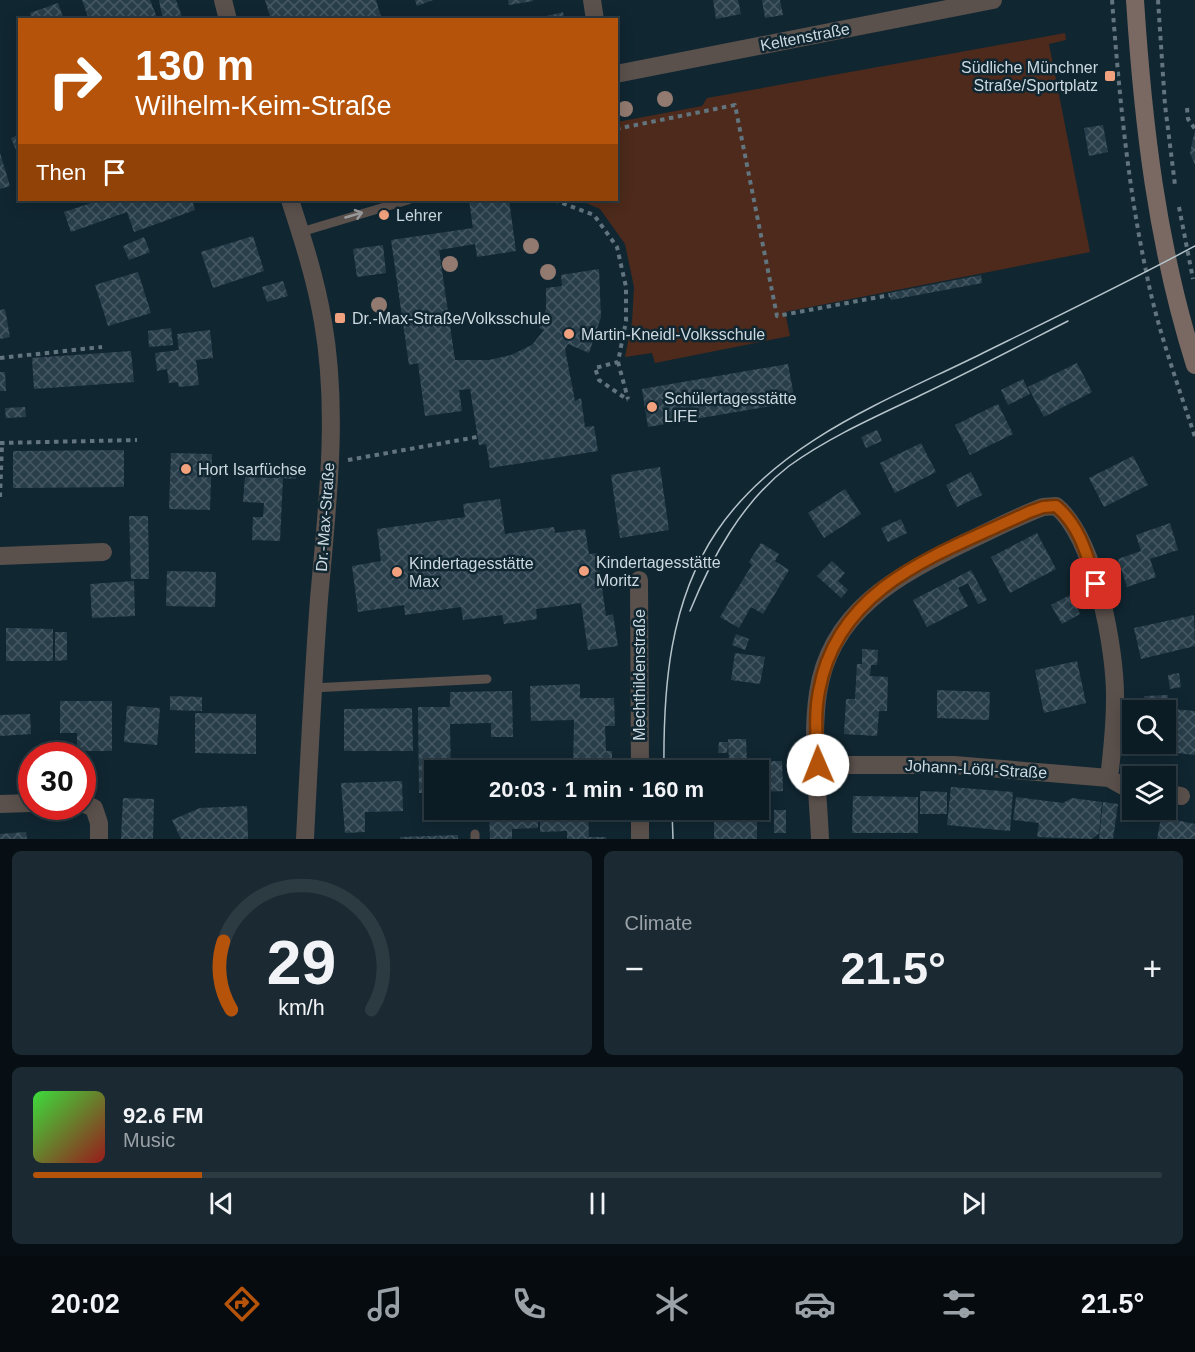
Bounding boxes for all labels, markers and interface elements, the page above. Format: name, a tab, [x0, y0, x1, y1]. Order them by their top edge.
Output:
street label: Keltenstraße	[759, 20, 851, 54]
icon: right	[36, 42, 114, 120]
text: 130 m	[135, 42, 254, 89]
place label: Südliche Münchner Straße/Sportplatz	[961, 59, 1099, 94]
marker: Südliche Münchner Straße/Sportplatz	[1103, 69, 1117, 83]
text: Wilhelm-Keim-Straße	[135, 91, 392, 121]
icon: arrive	[98, 156, 131, 189]
text: Then	[36, 160, 86, 185]
place label: Lehrer	[396, 207, 443, 224]
marker: Lehrer	[377, 208, 391, 222]
one-way arrow	[344, 209, 363, 220]
place label: Dr.-Max-Straße/Volksschule	[352, 310, 550, 327]
marker: Dr.-Max-Straße/Volksschule	[333, 311, 347, 325]
place label: Martin-Kneidl-Volksschule	[581, 326, 765, 343]
marker: Martin-Kneidl-Volksschule	[562, 327, 576, 341]
place label: Schülertagesstätte LIFE	[664, 390, 797, 425]
marker: Schülertagesstätte LIFE	[645, 400, 659, 414]
place label: Hort Isarfüchse	[198, 461, 307, 478]
marker: Hort Isarfüchse	[179, 462, 193, 476]
street label: Dr.-Max-Straße	[313, 462, 337, 572]
place label: Kindertagesstätte Moritz	[596, 554, 721, 589]
place label: Kindertagesstätte Max	[409, 555, 534, 590]
pin	[1070, 558, 1121, 609]
marker: Kindertagesstätte Moritz	[577, 564, 591, 578]
marker: Kindertagesstätte Max	[390, 565, 404, 579]
icon: arrive	[1079, 567, 1112, 600]
street label: Mechthildenstraße	[631, 609, 648, 741]
map controls	[1122, 700, 1176, 820]
button: search	[1122, 700, 1176, 754]
position arrow	[786, 733, 850, 797]
speed limit sign: 30	[18, 742, 96, 820]
street label: Johann-Lößl-Straße	[905, 757, 1048, 781]
button: layers	[1122, 766, 1176, 820]
text: 20:03 · 1 min · 160 m	[489, 777, 704, 802]
text: Climate	[625, 912, 692, 934]
text: 29	[267, 928, 336, 997]
text: 21.5°	[840, 943, 946, 994]
text: −	[625, 950, 644, 987]
text: +	[1143, 950, 1162, 987]
text: km/h	[279, 996, 325, 1020]
text: 92.6 FM	[123, 1103, 204, 1128]
text: Music	[123, 1129, 175, 1151]
icon: previous	[205, 1187, 238, 1220]
icon: pause	[581, 1187, 614, 1220]
icon: next	[957, 1187, 990, 1220]
icon: directions	[221, 1283, 263, 1325]
icon: music	[364, 1283, 406, 1325]
icon: phone	[508, 1283, 550, 1325]
icon: climate	[651, 1283, 693, 1325]
icon: car	[794, 1283, 836, 1325]
icon: filters	[938, 1283, 980, 1325]
text: 20:02	[51, 1289, 120, 1319]
text: 21.5°	[1081, 1289, 1144, 1319]

